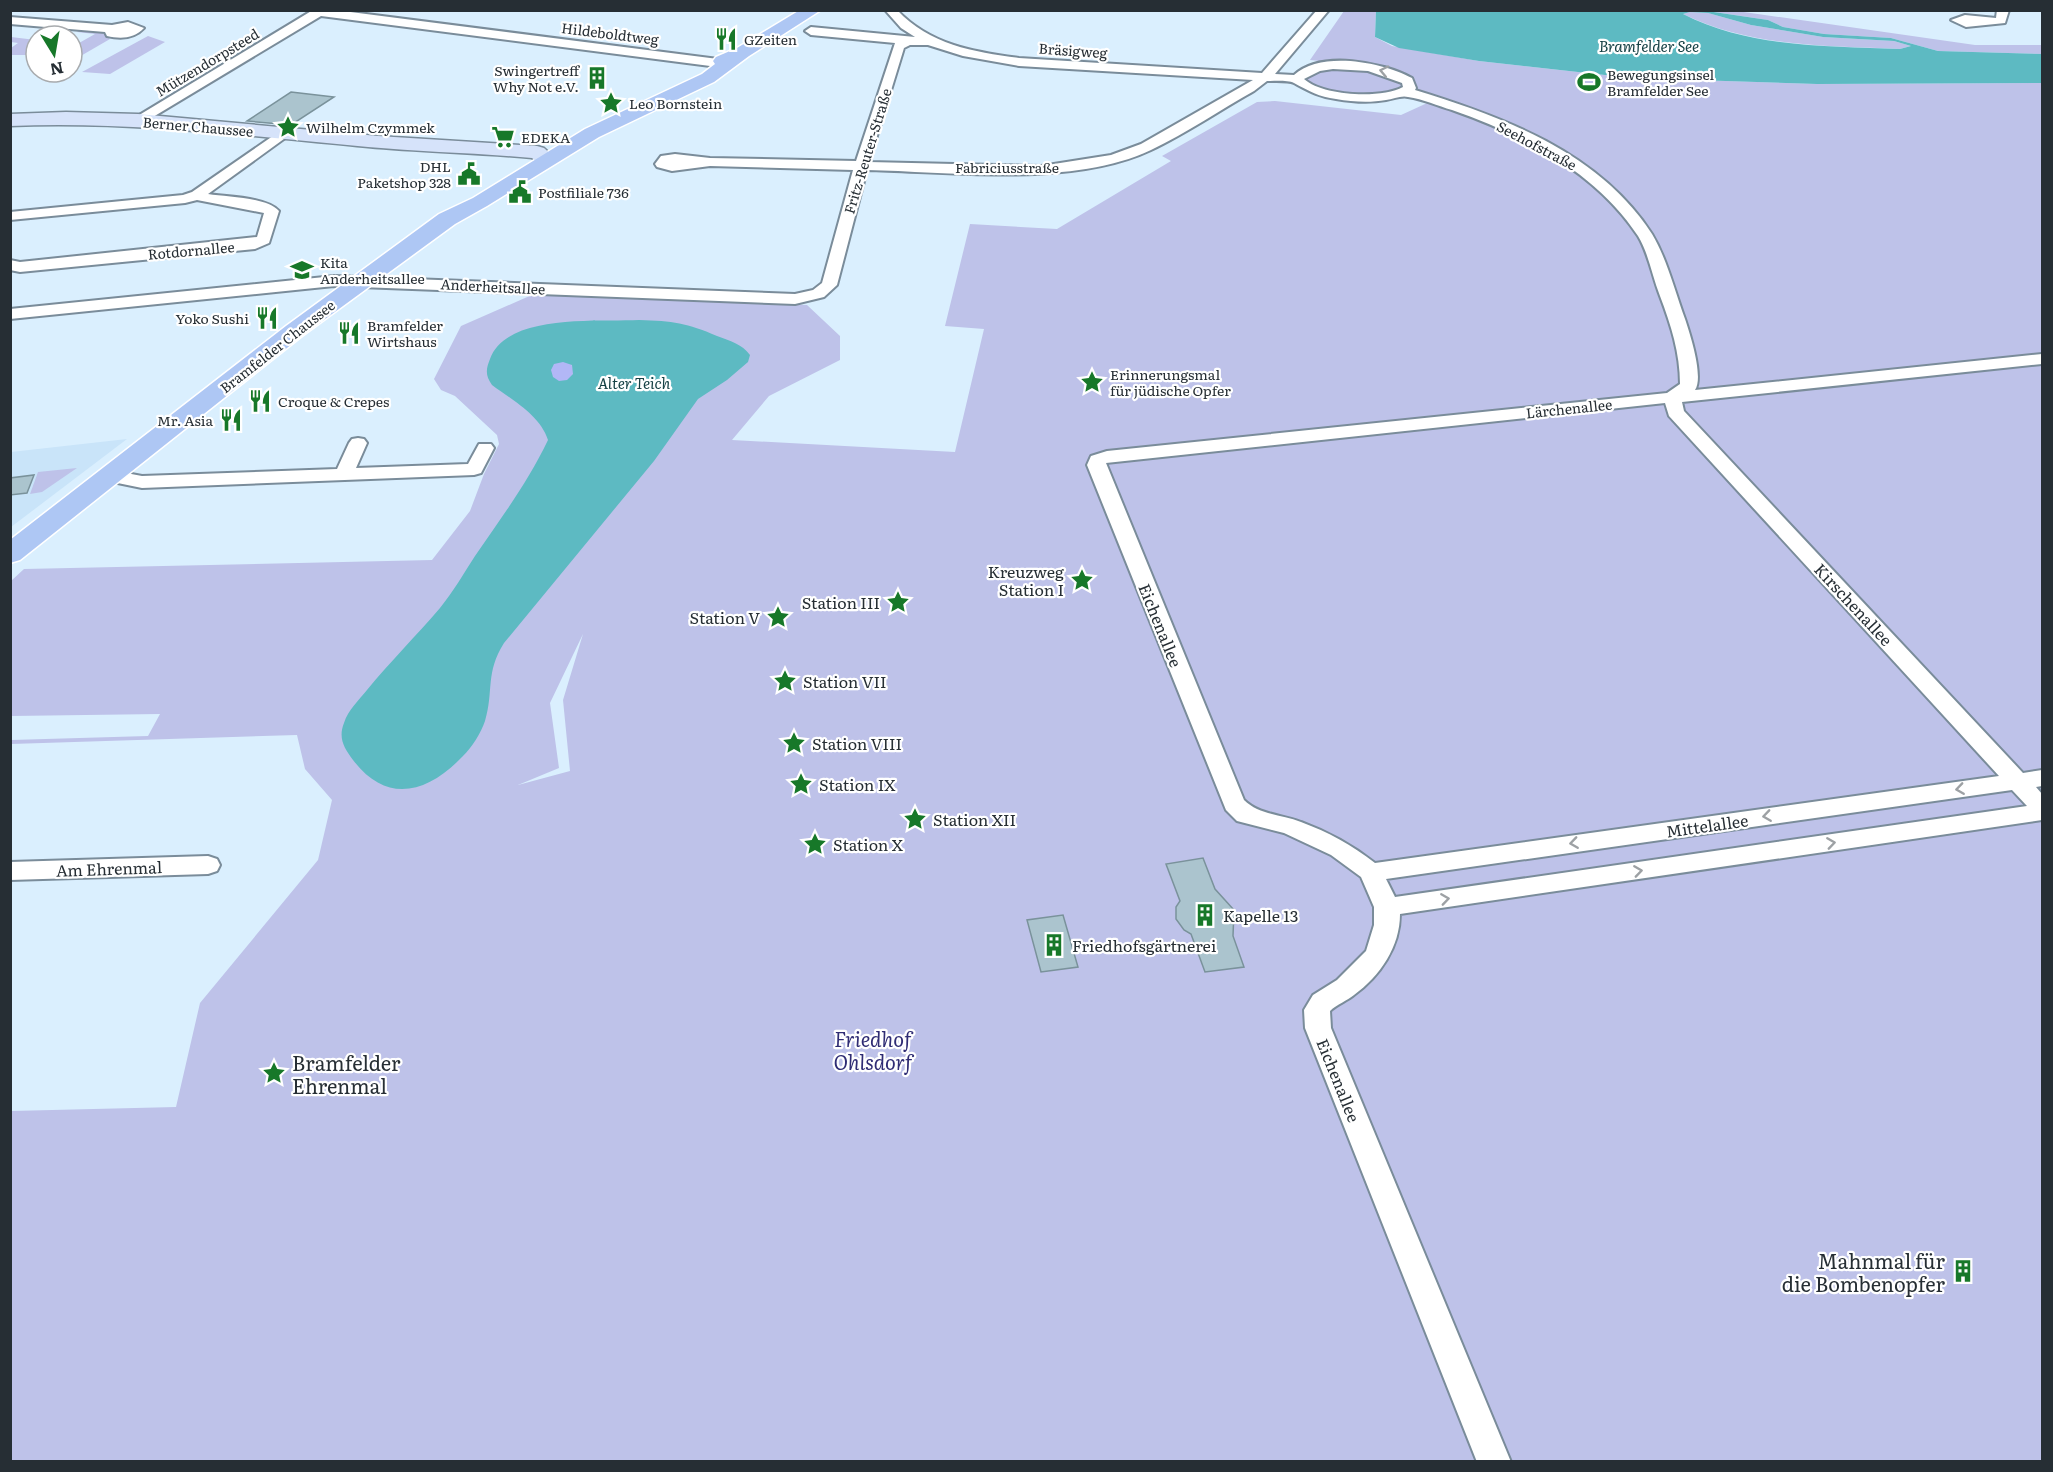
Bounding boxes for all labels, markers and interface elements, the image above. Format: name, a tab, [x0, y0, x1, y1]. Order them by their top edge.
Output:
street label: Hildeboldtweg	[560, 17, 660, 49]
street label: Mützendorpsteed	[152, 23, 263, 101]
north arrow	[24, 24, 84, 84]
restaurant icon: GZeiten	[713, 26, 739, 52]
place label: GZeiten	[744, 29, 797, 49]
water label: Bramfelder See	[1599, 34, 1699, 57]
street label: Bräsigweg	[1038, 38, 1108, 62]
text: N	[48, 57, 66, 83]
place label: Swingertreff Why Not e.V.	[493, 60, 580, 96]
place label: Bewegungsinsel Bramfelder See	[1607, 64, 1714, 100]
building icon: Swingertreff Why Not e.V.	[584, 65, 610, 91]
one-way arrow	[1379, 65, 1389, 78]
sports icon: Bewegungsinsel Bramfelder See	[1576, 69, 1602, 95]
street label: Fritz-Reuter-Straße	[838, 86, 896, 216]
place icon: Leo Bornstein	[598, 90, 624, 116]
place label: Leo Bornstein	[629, 93, 722, 113]
street label: Berner Chaussee	[142, 111, 254, 141]
place icon: Wilhelm Czymmek	[275, 114, 301, 140]
street label: Seehofstraße	[1494, 116, 1580, 174]
place label: Wilhelm Czymmek	[306, 117, 435, 137]
supermarket icon: EDEKA	[490, 124, 516, 150]
place label: EDEKA	[521, 127, 571, 147]
place label: DHL Paketshop 328	[357, 156, 451, 192]
street label: Fabriciusstraße	[955, 157, 1059, 177]
public building icon: DHL Paketshop 328	[456, 161, 482, 187]
public building icon: Postfiliale 736	[507, 179, 533, 205]
place label: Postfiliale 736	[538, 182, 629, 202]
street label: Rotdornallee	[147, 236, 235, 264]
place label: Kita Anderheitsallee	[320, 252, 425, 288]
school or university icon: Kita Anderheitsallee	[289, 257, 315, 283]
street label: Anderheitsallee	[440, 273, 546, 299]
street label: Bramfelder Chaussee	[215, 295, 339, 397]
restaurant icon: Yoko Sushi	[254, 305, 280, 331]
place label: Yoko Sushi	[176, 308, 249, 328]
place label: Bramfelder Wirtshaus	[367, 315, 443, 351]
restaurant icon: Bramfelder Wirtshaus	[336, 320, 362, 346]
place label: Erinnerungsmal für jüdische Opfer	[1110, 364, 1231, 400]
place icon: Erinnerungsmal für jüdische Opfer	[1079, 369, 1105, 395]
water label: Alter Teich	[598, 371, 670, 394]
restaurant icon: Croque & Crepes	[247, 388, 273, 414]
place label: Croque & Crepes	[278, 391, 389, 411]
street label: Lärchenallee	[1525, 394, 1613, 422]
restaurant icon: Mr. Asia	[218, 407, 244, 433]
place label: Mr. Asia	[157, 410, 213, 430]
street label: Kirschenallee	[1809, 557, 1899, 651]
place label: Kreuzweg Station I	[988, 559, 1064, 601]
place icon: Kreuzweg Station I	[1069, 567, 1095, 593]
street label: Eichenallee	[1133, 580, 1189, 670]
place icon: Station III	[885, 589, 911, 615]
place label: Station III	[802, 590, 880, 614]
place icon: Station V	[765, 604, 791, 630]
place label: Station V	[690, 605, 760, 629]
place icon: Station VII	[772, 668, 798, 694]
place label: Station VII	[803, 669, 887, 693]
place icon: Station VIII	[781, 730, 807, 756]
place label: Station VIII	[812, 731, 902, 755]
place icon: Station IX	[788, 771, 814, 797]
place label: Station IX	[819, 772, 896, 796]
one-way arrow	[1955, 783, 1965, 795]
place icon: Station XII	[902, 806, 928, 832]
place label: Station XII	[933, 807, 1016, 831]
street label: Mittelallee	[1664, 807, 1750, 843]
one-way arrow	[1762, 809, 1771, 821]
place icon: Station X	[802, 831, 828, 857]
place label: Station X	[833, 832, 904, 856]
one-way arrow	[1569, 836, 1578, 849]
one-way arrow	[1827, 837, 1836, 849]
street label: Am Ehrenmal	[56, 854, 162, 882]
one-way arrow	[1634, 865, 1643, 877]
one-way arrow	[1441, 893, 1450, 905]
building icon: Kapelle 13	[1192, 902, 1218, 928]
place label: Kapelle 13	[1223, 903, 1298, 927]
building icon: Friedhofsgärtnerei	[1041, 932, 1067, 958]
place label: Friedhofsgärtnerei	[1072, 933, 1216, 957]
park label: Friedhof Ohlsdorf	[834, 1023, 915, 1076]
street label: Eichenallee	[1311, 1035, 1367, 1125]
place label: Bramfelder Ehrenmal	[292, 1047, 401, 1100]
place icon: Bramfelder Ehrenmal	[261, 1060, 287, 1086]
place label: Mahnmal für die Bombenopfer	[1782, 1245, 1946, 1298]
building icon: Mahnmal für die Bombenopfer	[1950, 1258, 1976, 1284]

